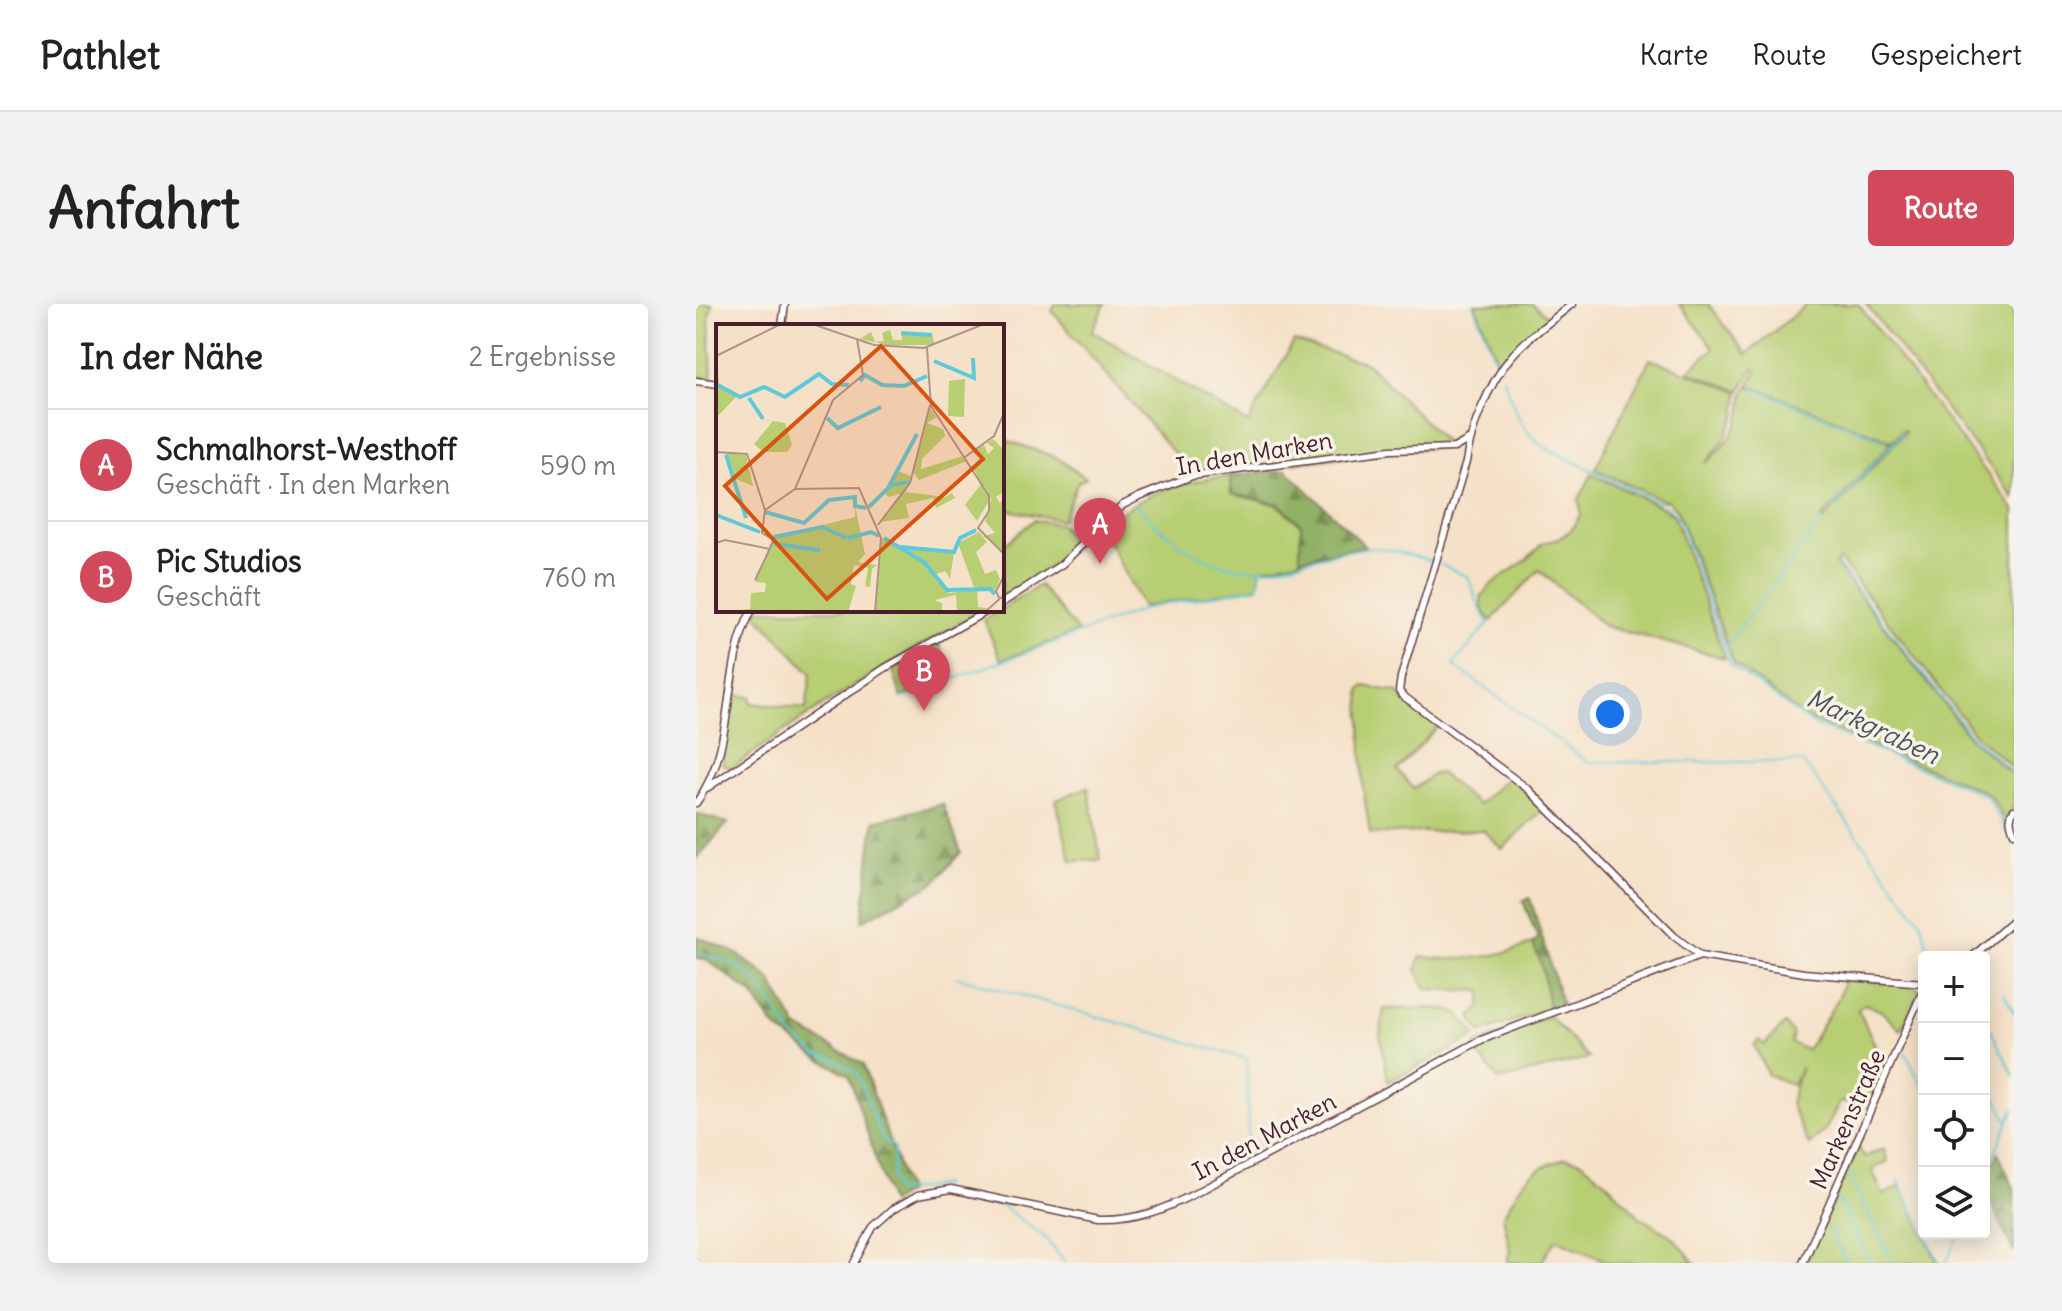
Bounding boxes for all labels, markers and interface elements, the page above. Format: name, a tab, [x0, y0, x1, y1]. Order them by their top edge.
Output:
text: Pathlet	[40, 32, 160, 79]
text: Karte	[1640, 37, 1708, 73]
text: Route	[1752, 37, 1826, 73]
text: Gespeichert	[1870, 37, 2022, 73]
button: Route	[1868, 170, 2014, 246]
text: Anfahrt	[48, 173, 240, 243]
inset map	[716, 324, 1004, 612]
text: In der Nähe	[80, 335, 263, 378]
text: 2 Ergebnisse	[469, 340, 616, 373]
street label: In den Marken	[1174, 424, 1335, 482]
text: Schmalhorst-Westhoff	[156, 430, 457, 468]
text: A	[98, 449, 114, 482]
text: 590 m	[540, 449, 616, 482]
text: Geschäft · In den Marken	[156, 468, 450, 501]
pin: A	[1074, 498, 1126, 564]
text: Pic Studios	[156, 542, 302, 580]
text: B	[97, 561, 115, 594]
text: 760 m	[542, 561, 616, 594]
text: Geschäft	[156, 580, 261, 613]
pin: B	[898, 645, 950, 711]
water label: Markgraben	[1801, 681, 1945, 771]
your location	[1590, 694, 1630, 734]
map controls	[1918, 951, 1990, 1239]
button: +	[1918, 951, 1990, 1023]
button: −	[1918, 1023, 1990, 1095]
street label: Markenstraße	[1803, 1044, 1891, 1194]
street label: In den Marken	[1187, 1086, 1341, 1186]
button: locate	[1918, 1095, 1990, 1167]
button: layers	[1918, 1167, 1990, 1239]

